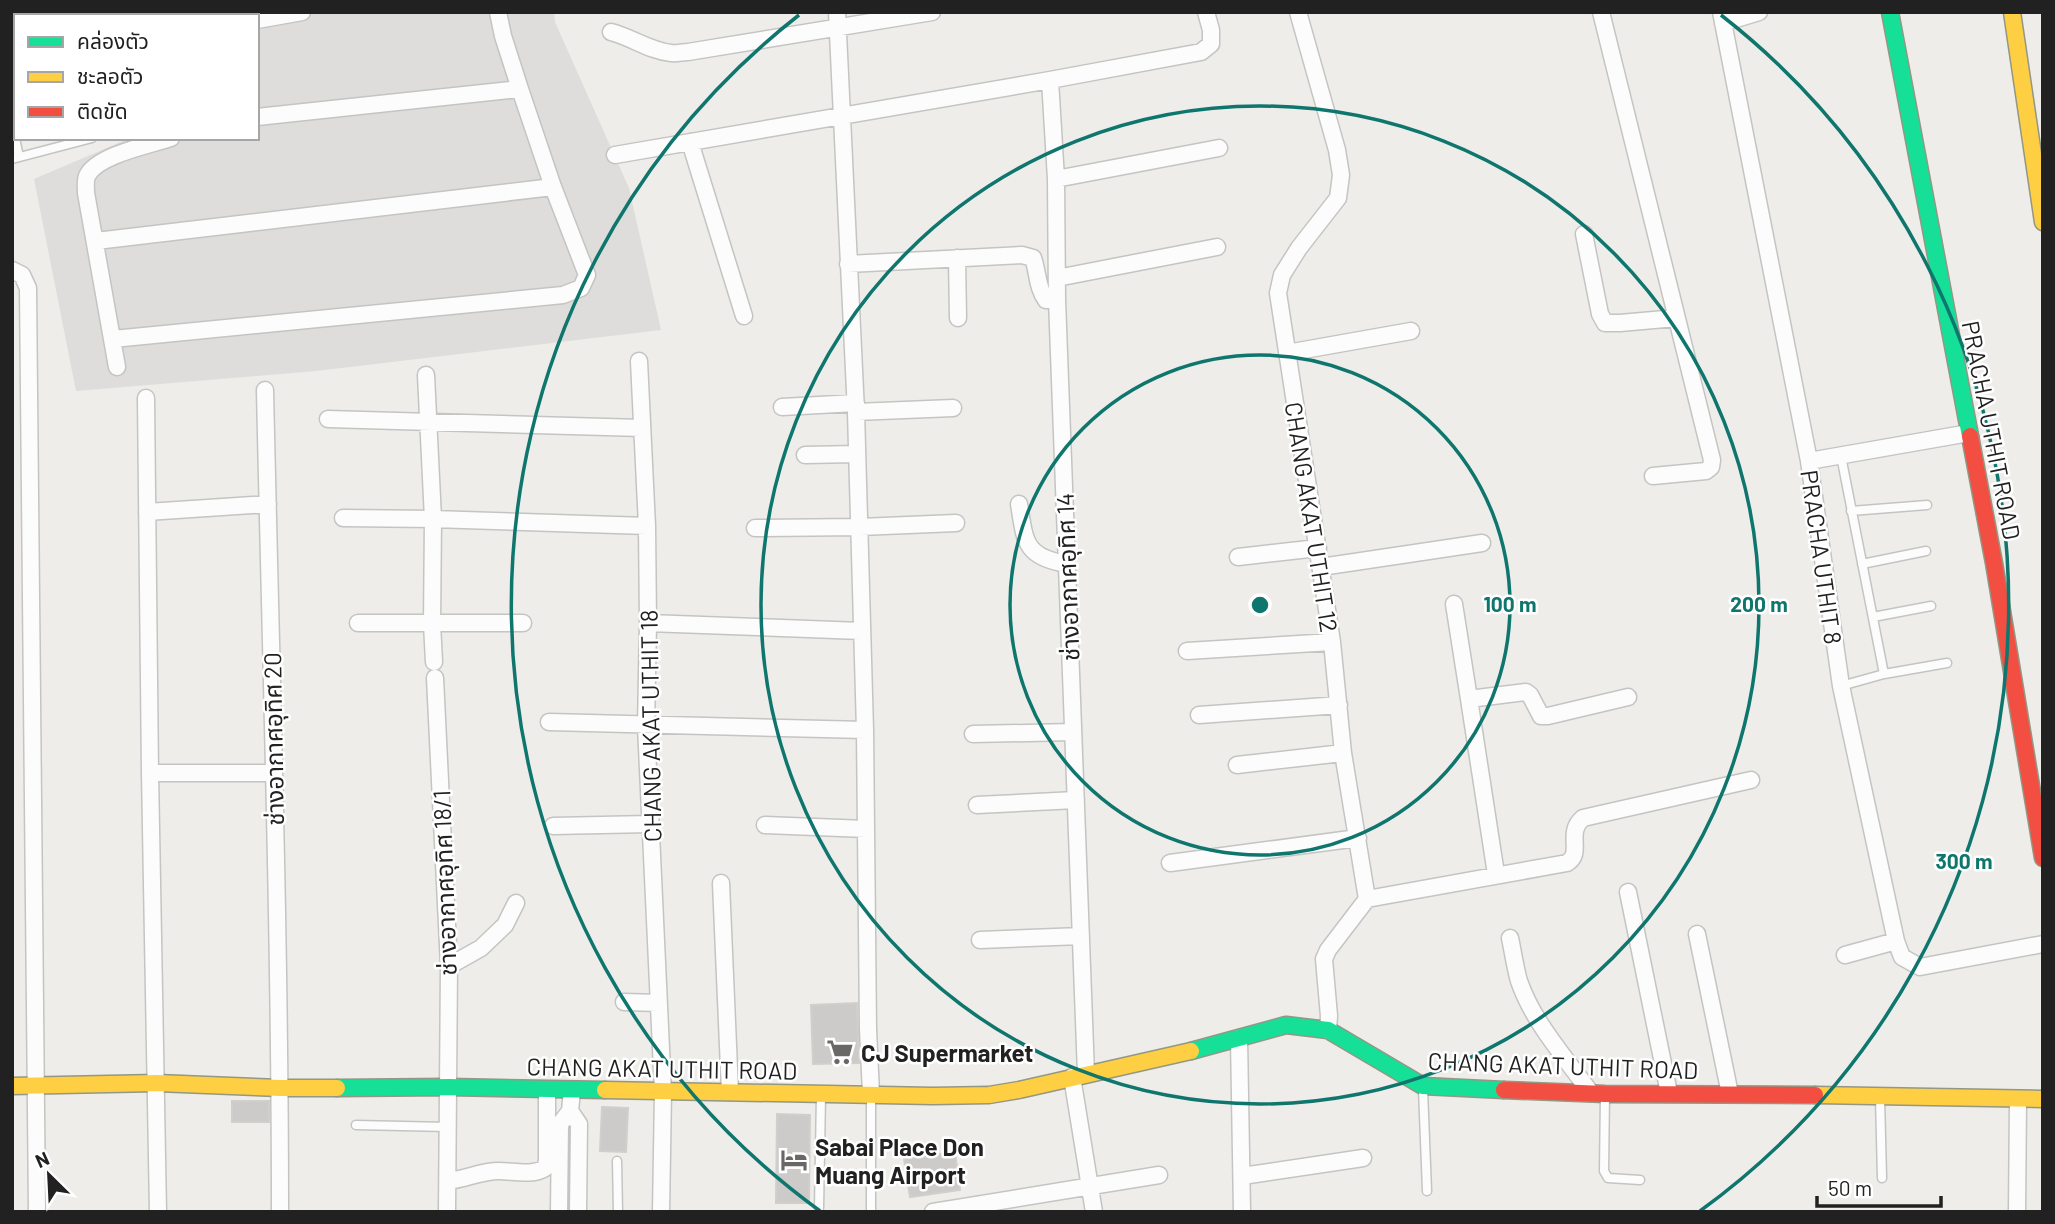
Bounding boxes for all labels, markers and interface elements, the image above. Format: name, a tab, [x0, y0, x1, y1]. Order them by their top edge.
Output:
legend	[14, 14, 259, 140]
text: คล่องตัว	[77, 28, 149, 53]
text: ชะลอตัว	[77, 63, 143, 88]
text: ติดขัด	[77, 98, 128, 123]
street label: PRACHA UTHIT ROAD	[1957, 318, 2027, 542]
street label: CHANG AKAT UTHIT 12	[1279, 400, 1345, 634]
street label: PRACHA UTHIT 8	[1795, 468, 1849, 646]
street label: ช่างอากาศอุทิศ 14	[1050, 492, 1086, 662]
text: 100 m	[1483, 591, 1537, 616]
text: 200 m	[1730, 591, 1788, 616]
centre of rings	[1248, 593, 1272, 617]
street label: CHANG AKAT UTHIT 18	[633, 609, 667, 843]
street label: ช่างอากาศอุทิศ 20	[257, 652, 291, 826]
street label: ช่างอากาศอุทิศ 18/1	[426, 790, 464, 976]
text: 300 m	[1935, 848, 1993, 873]
supermarket icon: CJ Supermarket	[825, 1037, 855, 1067]
place label: CJ Supermarket	[861, 1038, 1033, 1067]
street label: CHANG AKAT UTHIT ROAD	[1427, 1046, 1699, 1084]
street label: CHANG AKAT UTHIT ROAD	[526, 1051, 798, 1085]
place label: Sabai Place Don Muang Airport	[815, 1132, 984, 1189]
north arrow	[14, 1140, 84, 1210]
hotel icon: Sabai Place Don Muang Airport	[779, 1145, 809, 1175]
text: N	[31, 1146, 52, 1172]
scale bar	[1817, 1164, 1941, 1208]
text: 50 m	[1828, 1175, 1872, 1200]

